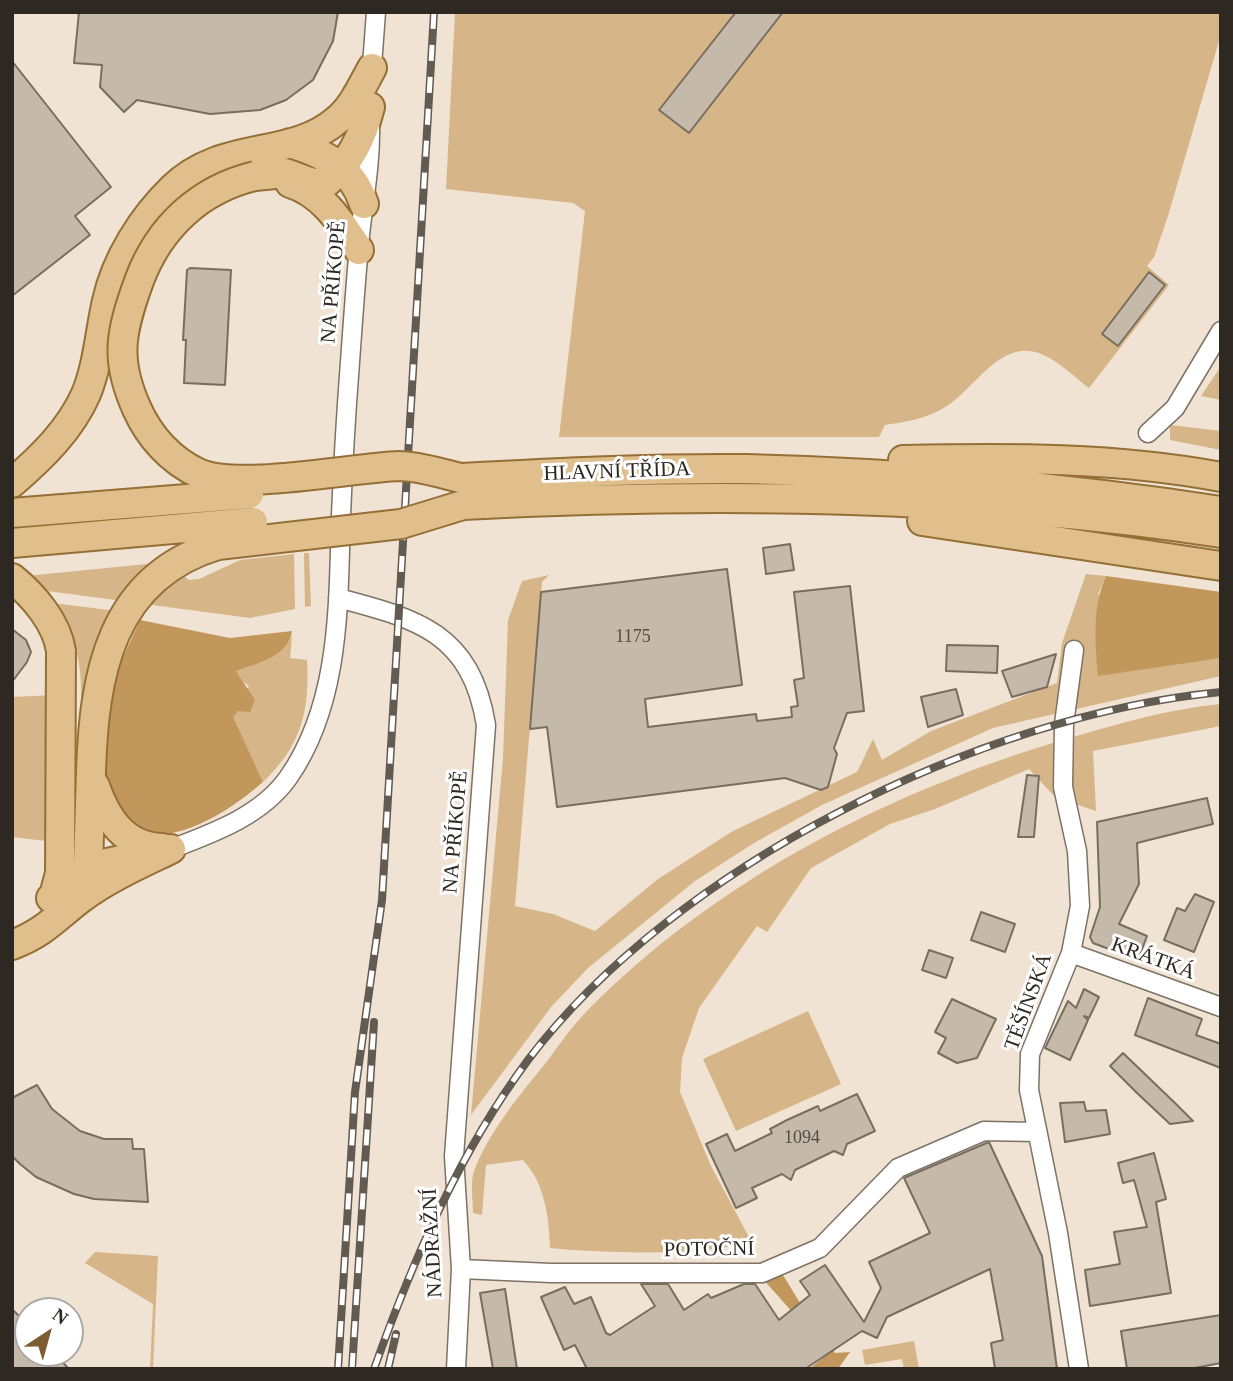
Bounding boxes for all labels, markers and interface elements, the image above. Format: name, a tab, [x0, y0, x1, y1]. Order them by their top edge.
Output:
street label: NA PŘÍKOPĚ	[316, 220, 352, 344]
street label: HLAVNÍ TŘÍDA	[543, 457, 691, 487]
house number: 1175	[615, 626, 651, 648]
street label: NA PŘÍKOPĚ	[438, 770, 474, 894]
street label: KRÁTKÁ	[1108, 932, 1198, 986]
street label: TĚŠÍNSKÁ	[1000, 950, 1058, 1054]
house number: 1094	[784, 1127, 820, 1149]
street label: NÁDRAŽNÍ	[418, 1188, 448, 1298]
street label: POTOČNÍ	[663, 1237, 755, 1263]
north arrow	[14, 1297, 84, 1367]
text: N	[49, 1304, 72, 1329]

